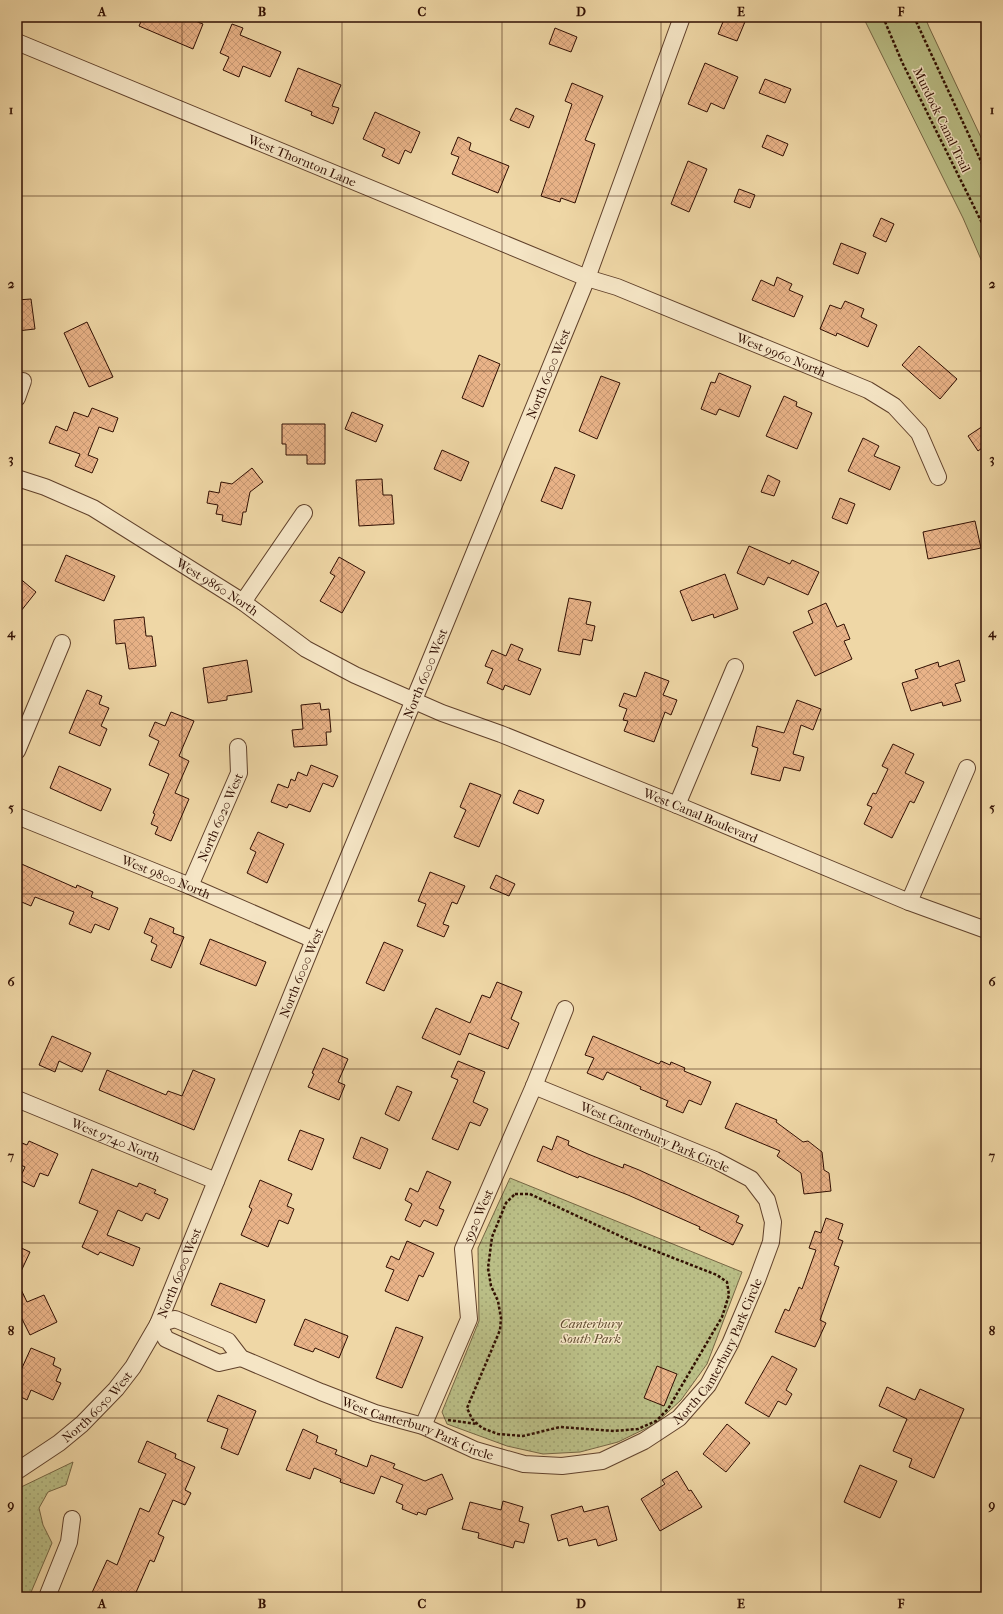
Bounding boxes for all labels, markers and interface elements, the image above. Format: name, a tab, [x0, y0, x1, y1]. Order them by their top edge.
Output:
text: A	[97, 4, 107, 19]
text: B	[258, 4, 267, 19]
text: C	[418, 4, 427, 19]
text: D	[576, 4, 586, 19]
text: E	[737, 4, 745, 19]
text: F	[897, 4, 905, 19]
street label: Murdock Canal Trail	[910, 65, 974, 175]
text: 1	[9, 102, 14, 117]
text: 1	[990, 102, 995, 117]
street label: West Thornton Lane	[245, 131, 359, 189]
text: 2	[8, 276, 15, 291]
text: 2	[989, 276, 996, 291]
street label: North 6000 West	[523, 326, 573, 421]
street label: West 9960 North	[734, 329, 829, 380]
text: 3	[8, 451, 14, 467]
text: 3	[989, 451, 995, 467]
street label: West 9860 North	[173, 554, 262, 619]
text: 4	[6, 625, 16, 641]
text: 4	[987, 625, 997, 641]
street label: North 6000 West	[400, 626, 450, 720]
street label: North 6020 West	[194, 770, 246, 864]
street label: West Canal Boulevard	[640, 784, 761, 846]
text: 5	[8, 800, 14, 815]
text: 5	[989, 800, 995, 815]
street label: West 9800 North	[119, 851, 214, 902]
street label: North 6000 West	[276, 925, 326, 1020]
text: 6	[7, 974, 15, 989]
text: 6	[988, 974, 996, 989]
street label: West Canterbury Park Circle	[577, 1098, 733, 1176]
street label: West 9740 North	[68, 1114, 163, 1165]
text: 7	[7, 1148, 15, 1163]
text: 7	[988, 1148, 996, 1163]
street label: 5920 West	[459, 1186, 496, 1245]
street label: North 6000 West	[154, 1225, 204, 1320]
street label: North Canterbury Park Circle	[670, 1275, 765, 1427]
park label: Canterbury South Park	[560, 1316, 623, 1346]
text: 8	[8, 1323, 15, 1338]
text: 8	[989, 1323, 996, 1338]
street label: North 6050 West	[58, 1368, 135, 1445]
street label: West Canterbury Park Circle	[339, 1393, 496, 1463]
text: 9	[7, 1497, 15, 1513]
text: 9	[988, 1497, 996, 1513]
text: A	[97, 1596, 107, 1611]
text: B	[258, 1596, 267, 1611]
text: C	[418, 1596, 427, 1611]
text: D	[576, 1596, 586, 1611]
text: E	[737, 1596, 745, 1611]
text: F	[897, 1596, 905, 1611]

